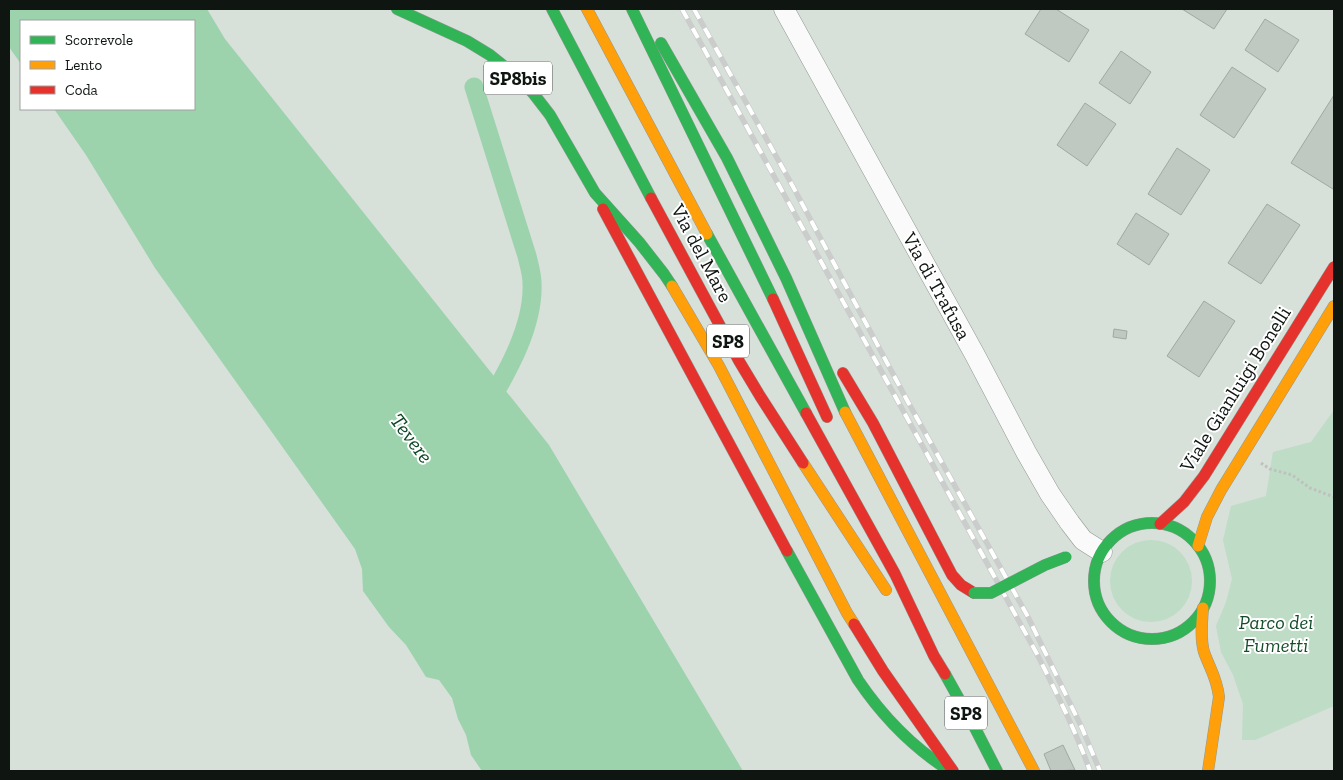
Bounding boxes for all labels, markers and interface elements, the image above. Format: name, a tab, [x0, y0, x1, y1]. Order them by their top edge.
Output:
legend	[20, 20, 195, 110]
text: Scorrevole	[65, 31, 133, 49]
text: Lento	[65, 56, 102, 74]
road number: SP8bis	[484, 62, 552, 94]
text: Coda	[65, 81, 98, 99]
street label: Via del Mare	[666, 199, 738, 306]
street label: Via di Trafusa	[897, 227, 977, 344]
street label: Viale Gianluigi Bonelli	[1174, 302, 1296, 477]
road number: SP8	[707, 324, 749, 358]
water label: Tevere	[385, 408, 439, 468]
park label: Parco dei Fumetti	[1239, 610, 1313, 657]
road number: SP8	[945, 696, 987, 730]

